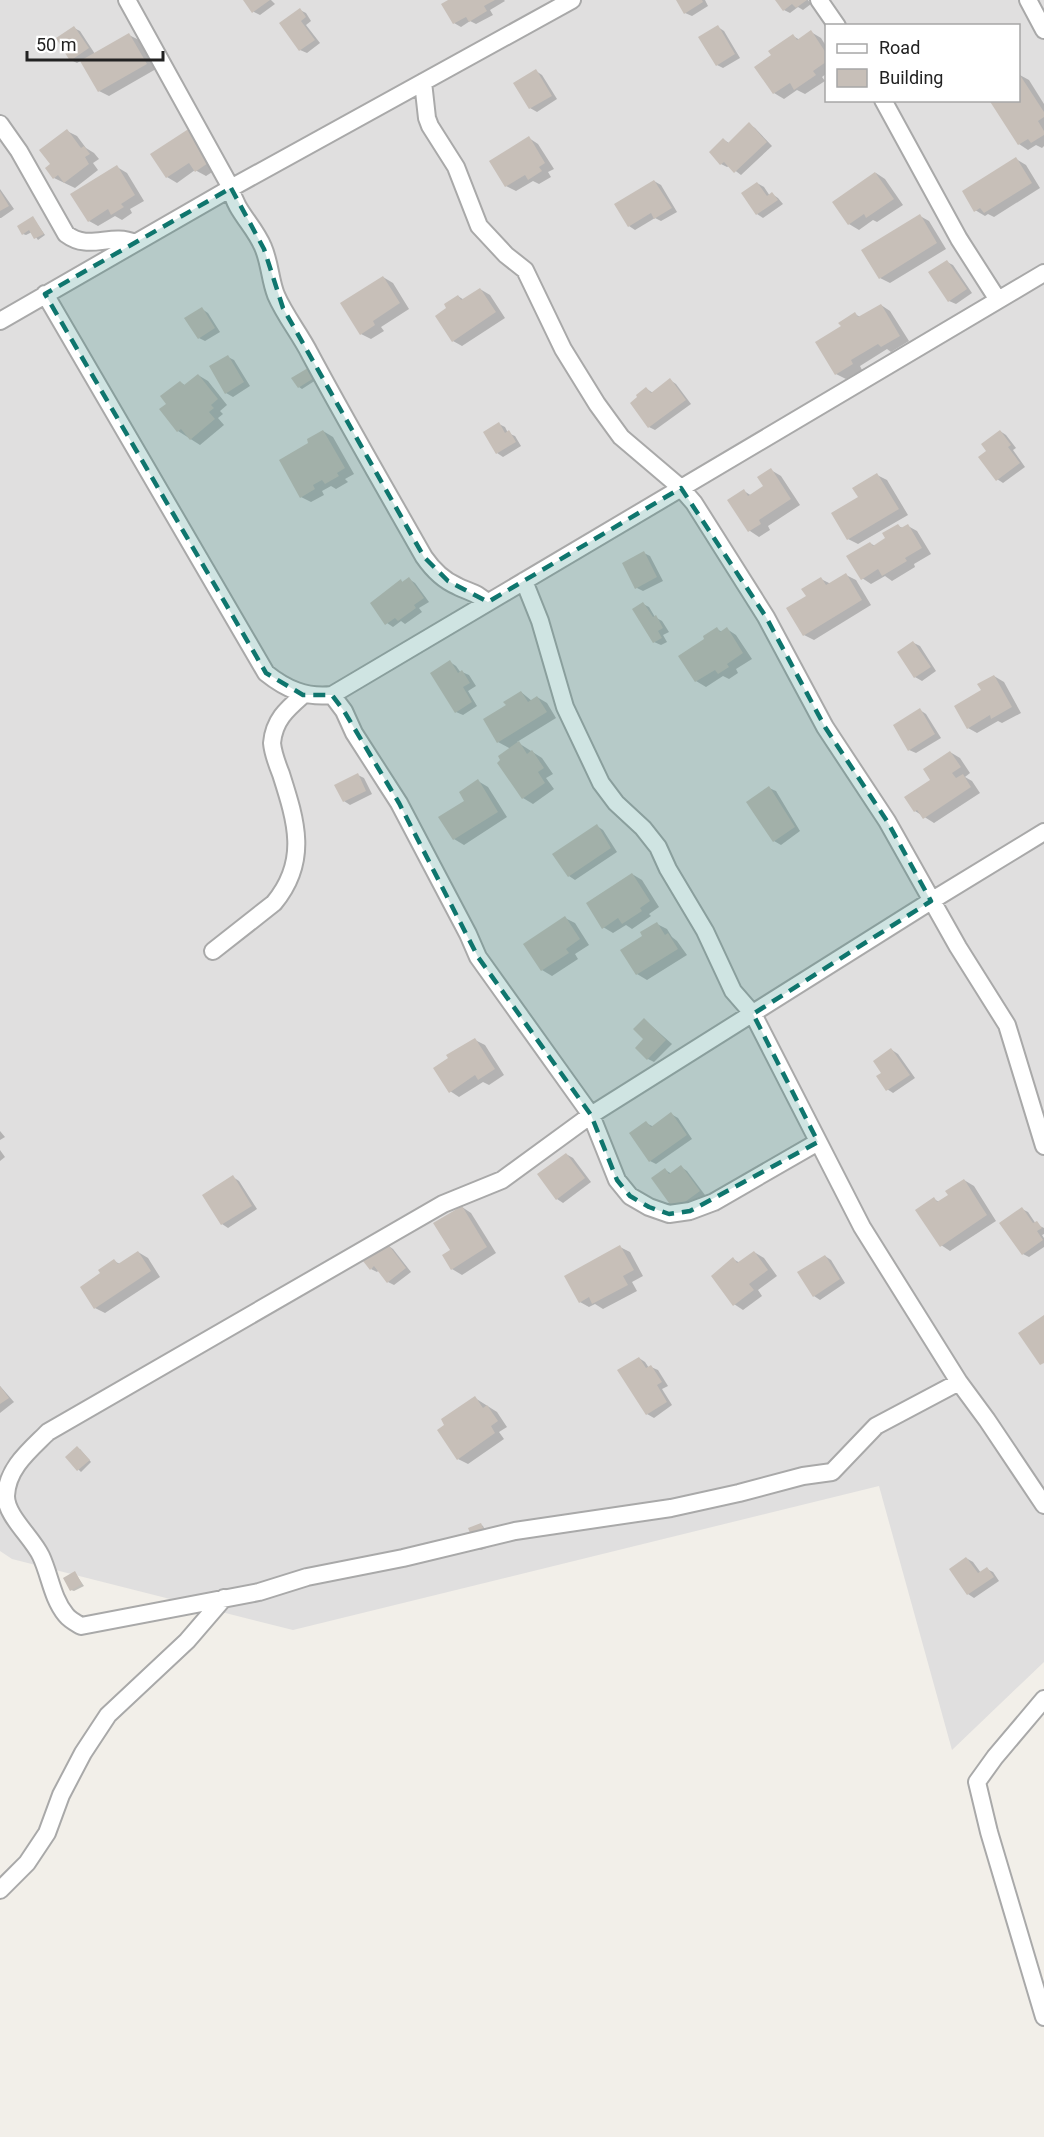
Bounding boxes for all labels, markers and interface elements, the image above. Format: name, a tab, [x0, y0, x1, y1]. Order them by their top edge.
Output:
scale bar	[27, 24, 164, 62]
legend	[825, 24, 1020, 102]
text: 50 m	[36, 34, 76, 55]
text: Road	[879, 37, 920, 58]
text: Building	[879, 67, 943, 88]

